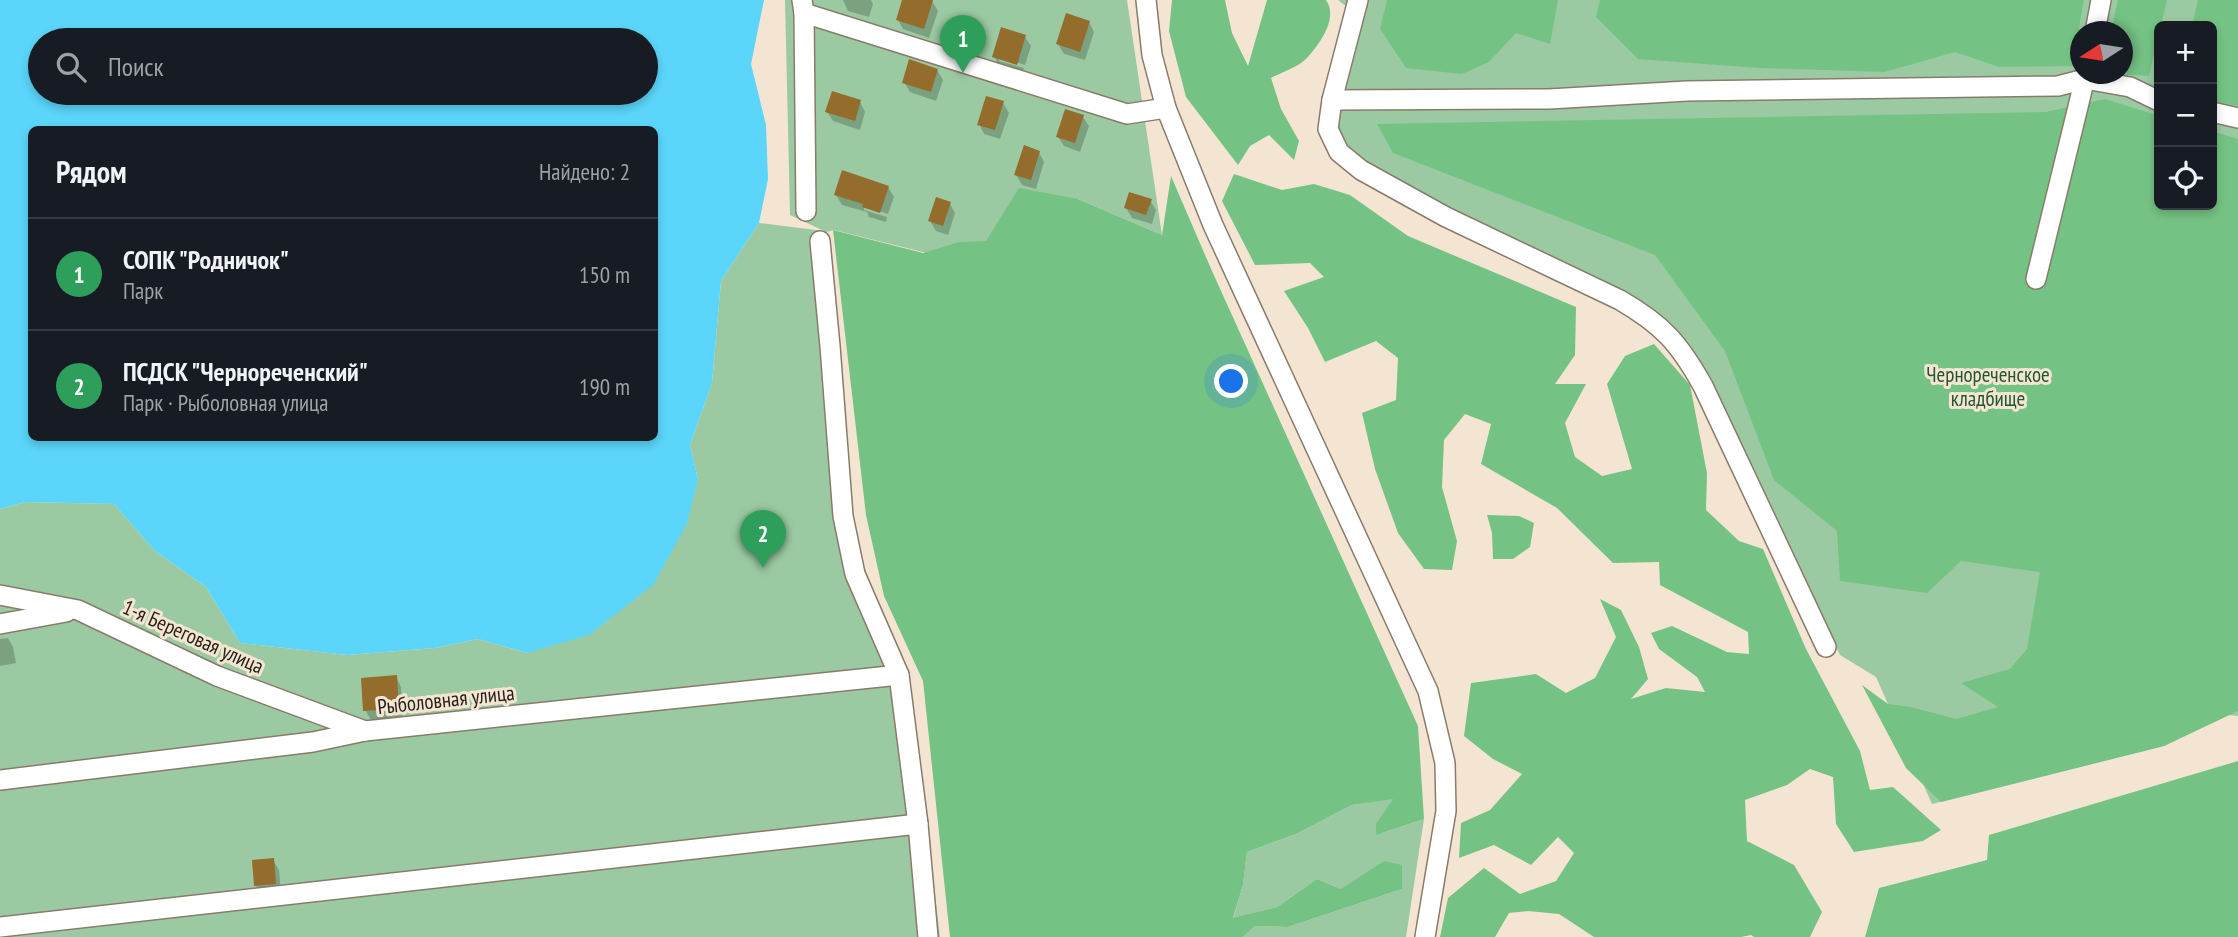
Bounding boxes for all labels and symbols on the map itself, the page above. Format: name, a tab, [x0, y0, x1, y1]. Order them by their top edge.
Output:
pin: 1	[940, 15, 986, 73]
north arrow	[2070, 21, 2133, 84]
park label: Чернореченское кладбище	[1926, 361, 2050, 412]
your location	[1214, 364, 1248, 398]
pin: 2	[740, 510, 786, 568]
street label: 1-я Береговая улица	[119, 593, 268, 680]
street label: Рыболовная улица	[376, 679, 516, 720]

